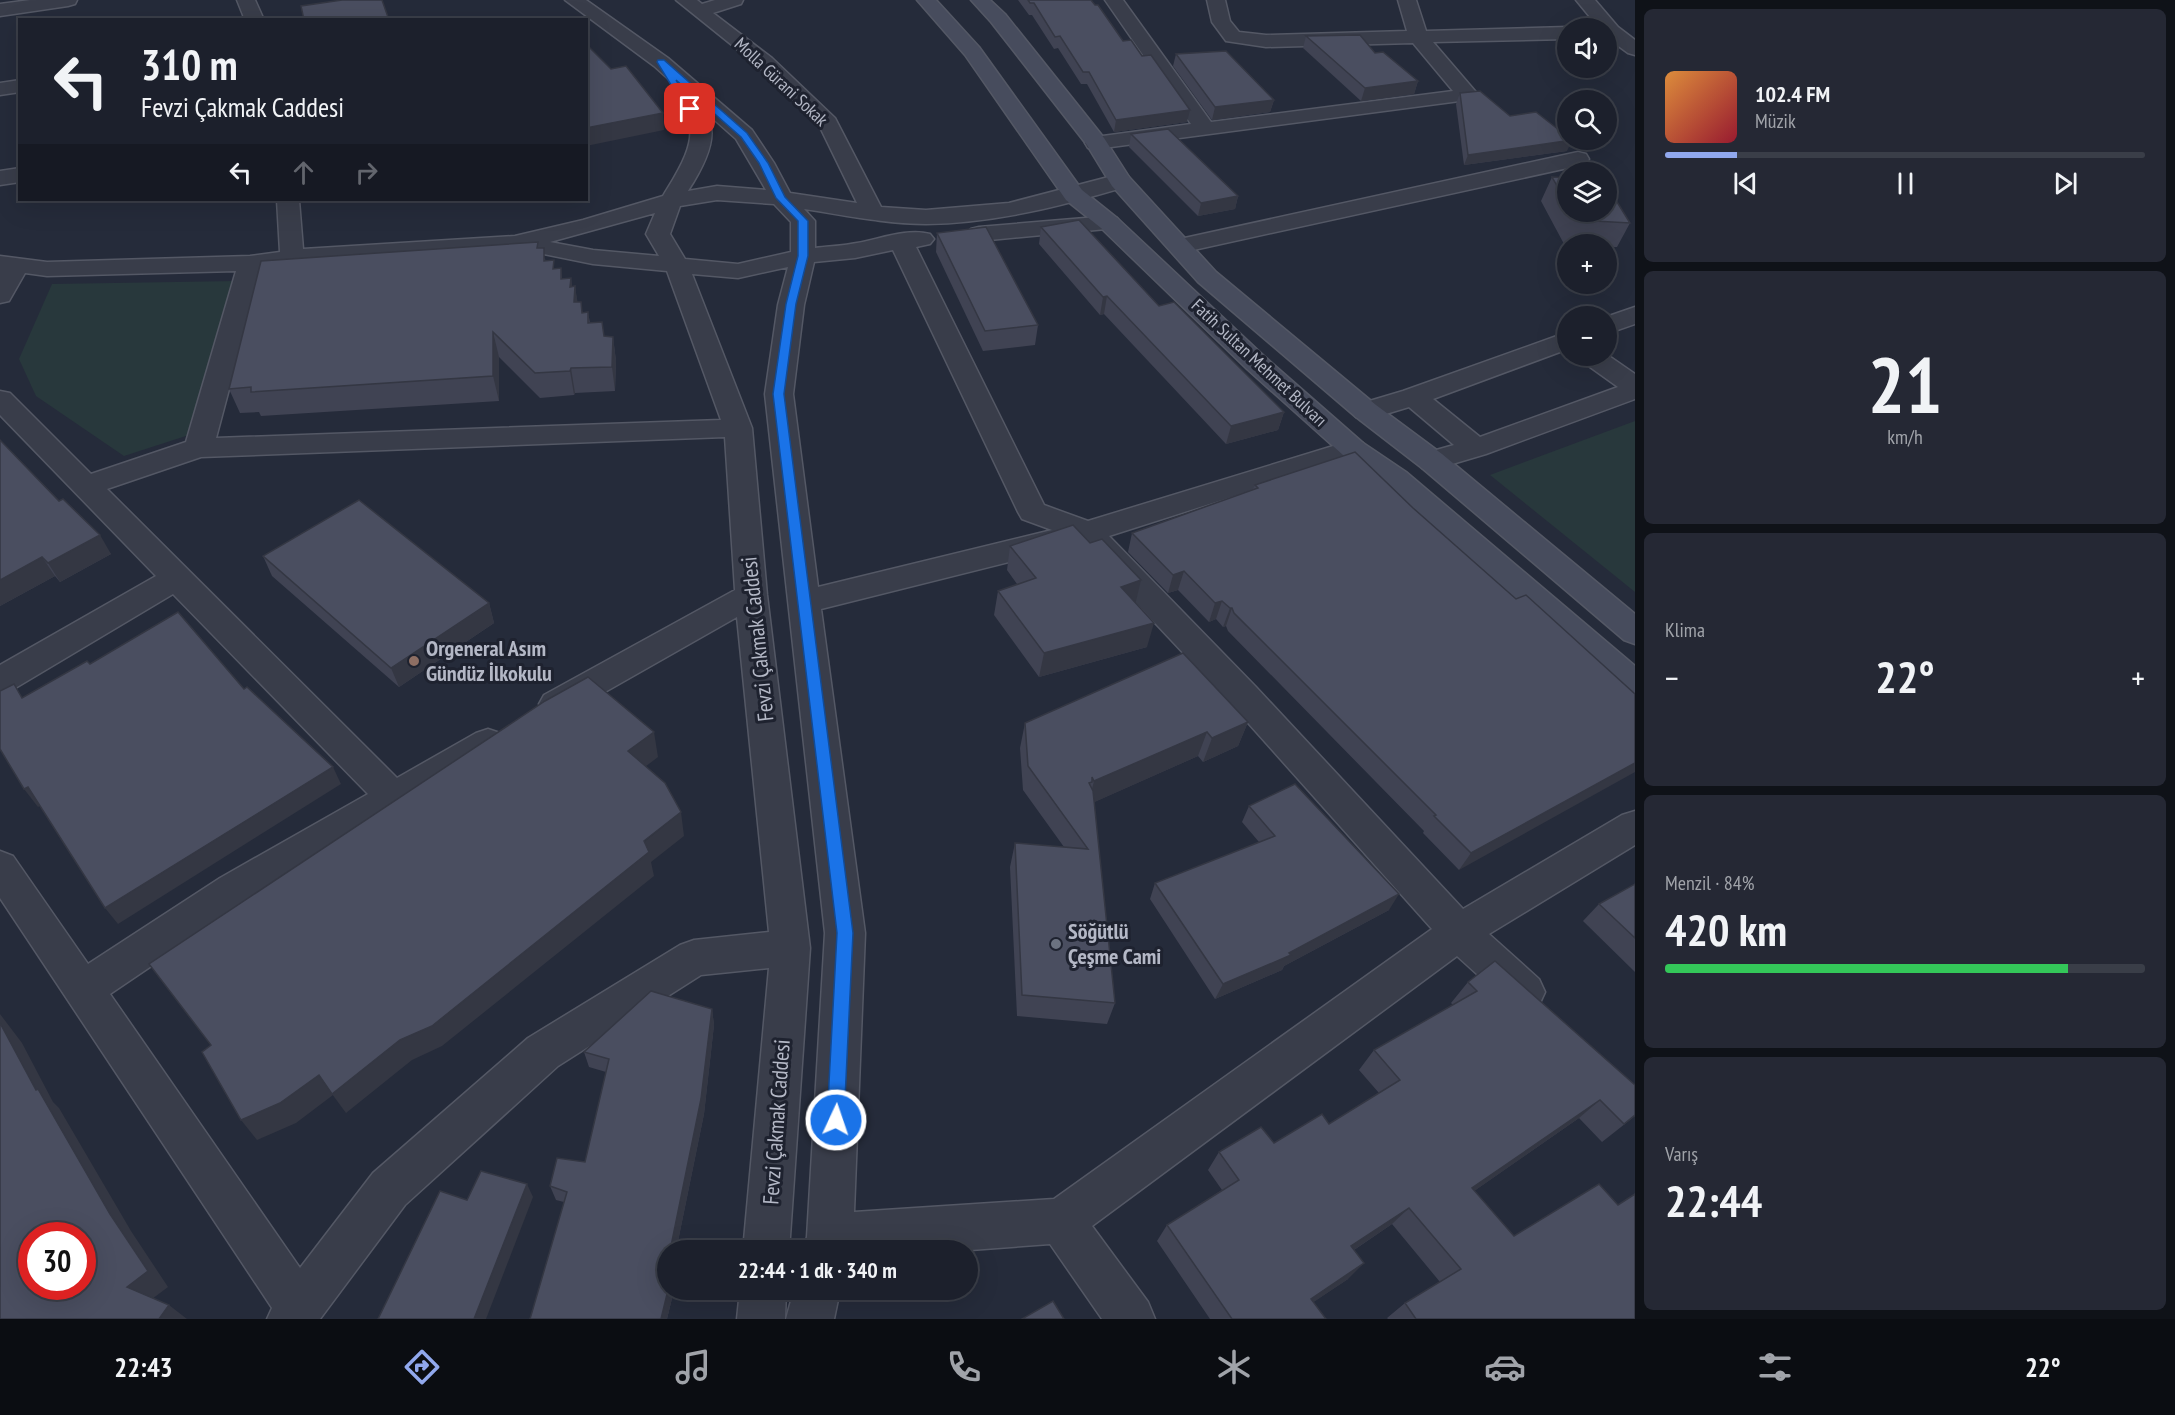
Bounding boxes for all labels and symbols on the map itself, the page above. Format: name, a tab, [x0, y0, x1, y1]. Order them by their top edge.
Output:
street label: Molla Gürani Sokak	[730, 32, 833, 131]
pin	[664, 83, 715, 134]
street label: Fatih Sultan Mehmet Bulvarı	[1187, 294, 1332, 431]
street label: Fevzi Çakmak Caddesi	[734, 555, 780, 723]
place label: Orgeneral Asım Gündüz İlkokulu	[426, 634, 552, 687]
marker: Orgeneral Asım Gündüz İlkokulu	[407, 654, 421, 668]
place label: Söğütlü Çeşme Cami	[1068, 917, 1161, 970]
marker: Söğütlü Çeşme Cami	[1049, 937, 1063, 951]
street label: Fevzi Çakmak Caddesi	[756, 1039, 796, 1205]
position arrow	[804, 1088, 868, 1152]
speed limit sign: 30	[18, 1222, 96, 1300]

